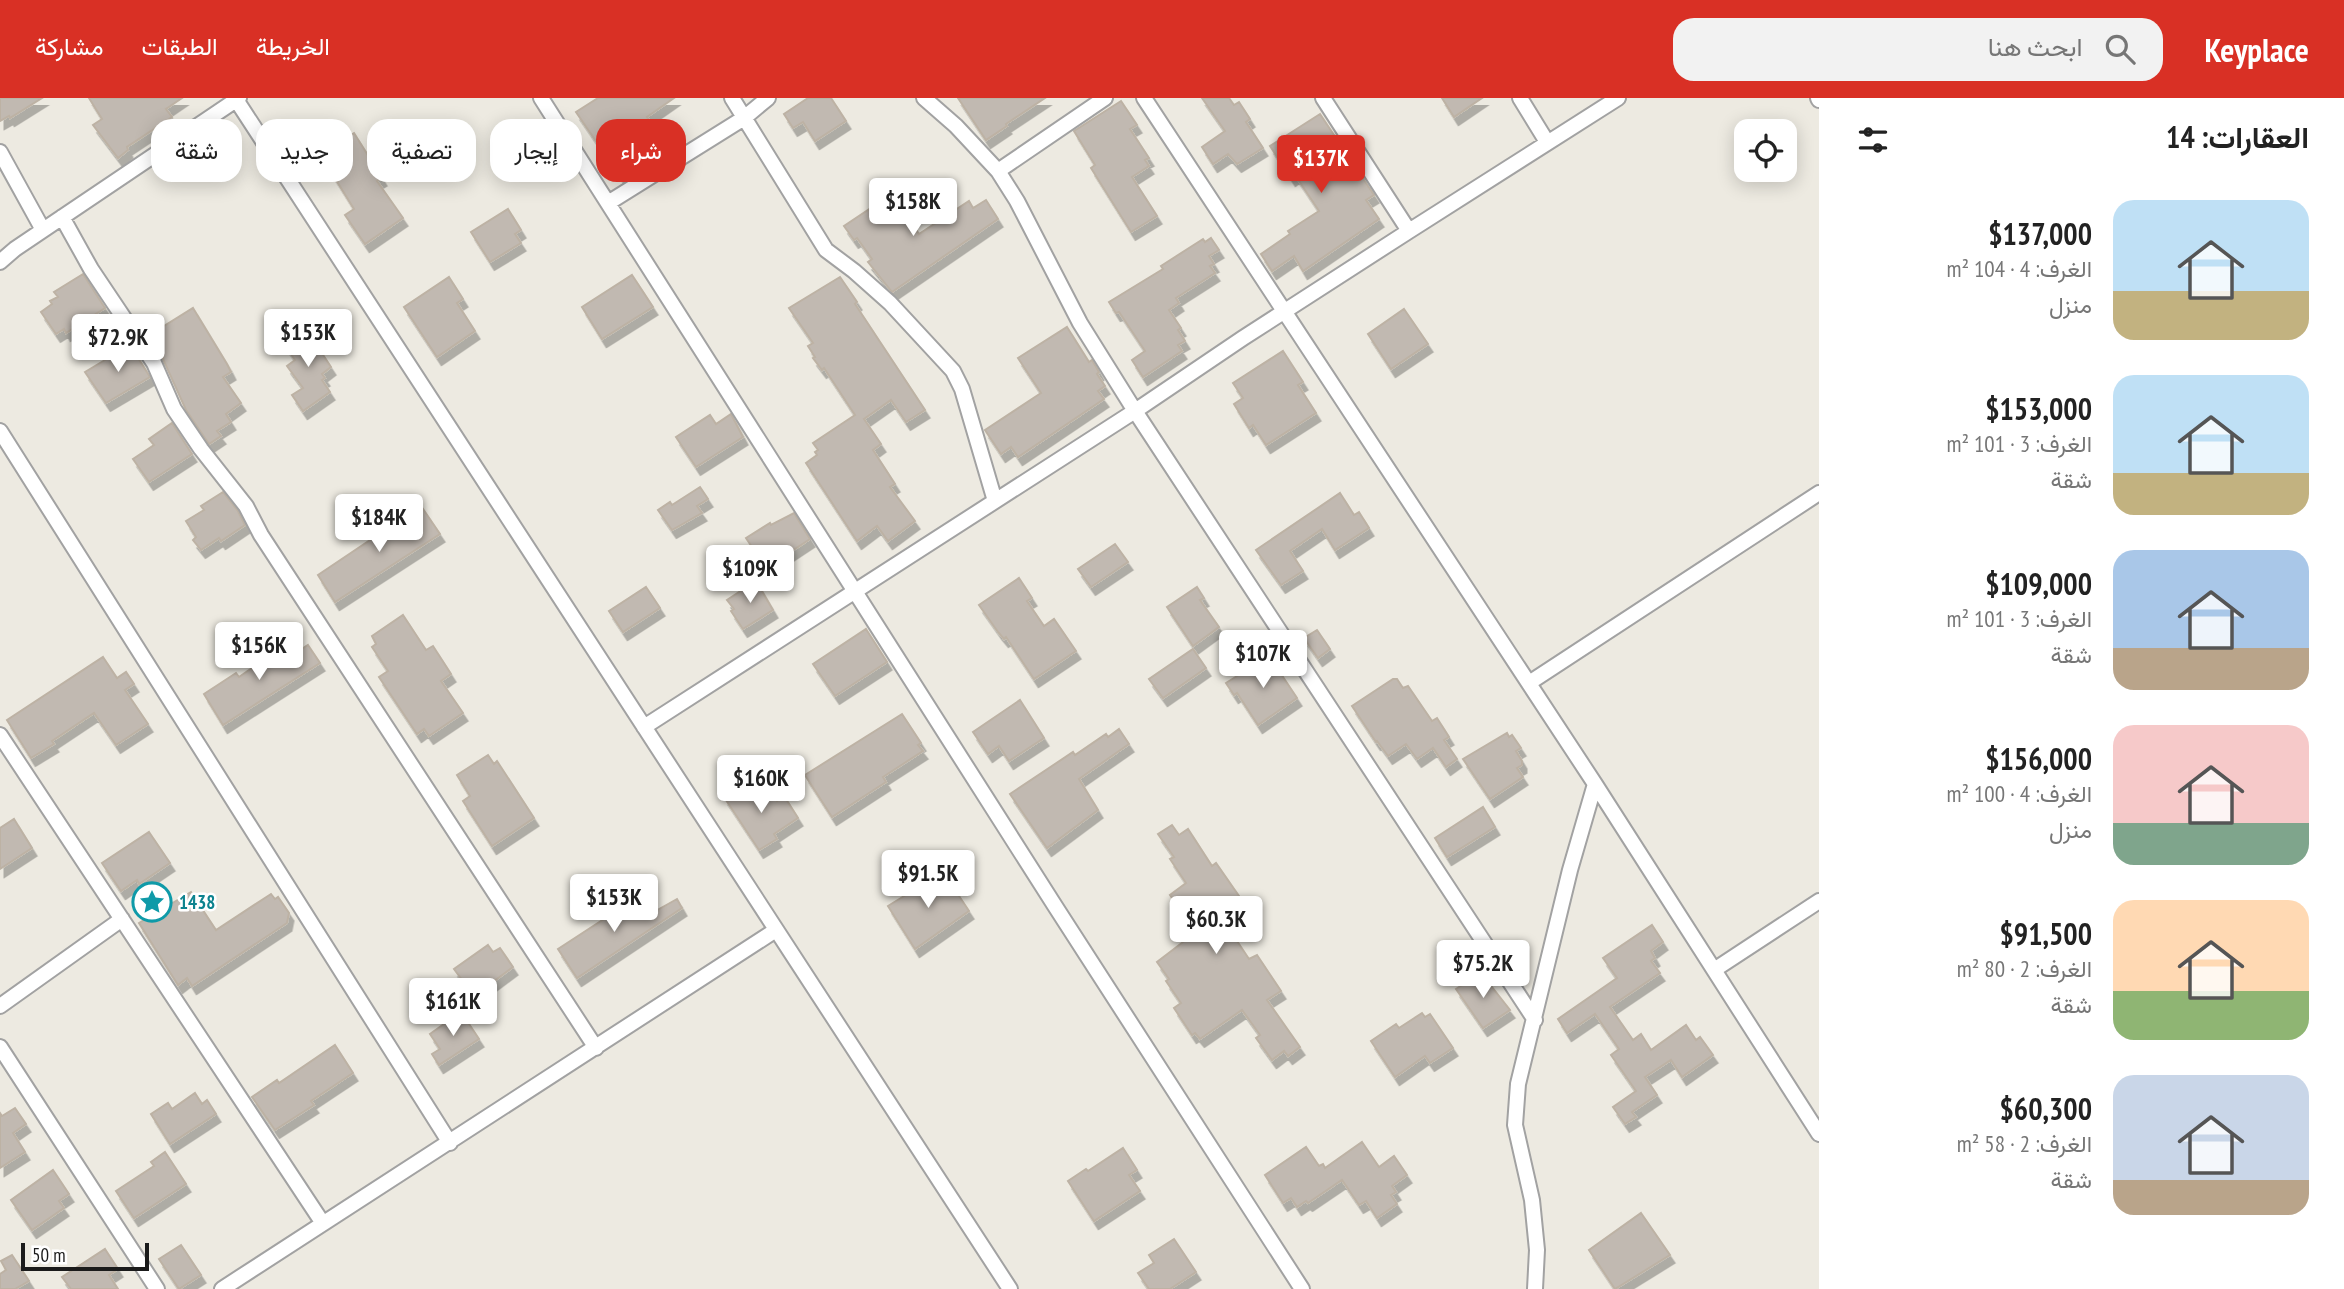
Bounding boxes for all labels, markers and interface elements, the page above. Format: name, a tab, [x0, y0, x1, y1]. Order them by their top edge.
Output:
search box	[1673, 18, 2163, 81]
text: Keyplace	[2205, 28, 2309, 71]
text: ابحث هنا	[1988, 30, 2083, 63]
icon: search	[2101, 30, 2139, 68]
text: مشاركة	[35, 31, 103, 62]
text: الطبقات	[141, 31, 218, 62]
text: الخريطة	[256, 31, 330, 62]
text: العقارات: 14	[2166, 117, 2309, 156]
chip: شقة	[151, 119, 242, 182]
chip: جديد	[256, 119, 353, 182]
chip: تصفية	[367, 119, 476, 182]
chip: إيجار	[490, 119, 582, 182]
chip: شراء	[596, 119, 686, 182]
map controls	[1734, 119, 1797, 182]
button: locate	[1734, 119, 1797, 182]
icon: filters	[1854, 121, 1892, 159]
pin: $137K	[1272, 136, 1370, 195]
text: $137K	[1293, 143, 1349, 172]
pin: $158K	[864, 178, 962, 238]
text: $158K	[885, 186, 941, 215]
text: $137,000	[1988, 214, 2092, 253]
icon: home	[2169, 228, 2253, 312]
text: الغرف: 4 · 104 m²	[1946, 254, 2092, 283]
text: منزل	[2049, 290, 2092, 319]
pin: $153K	[259, 310, 357, 369]
pin: $72.9K	[61, 314, 175, 374]
text: $153K	[280, 317, 336, 346]
text: $72.9K	[88, 322, 148, 351]
text: $153,000	[1985, 389, 2092, 428]
icon: home	[2169, 403, 2253, 487]
text: الغرف: 3 · 101 m²	[1946, 429, 2092, 458]
text: شقة	[2050, 465, 2092, 494]
pin: $184K	[330, 494, 428, 554]
text: $184K	[351, 502, 407, 531]
pin: $109K	[701, 546, 799, 605]
text: $109K	[722, 553, 778, 582]
text: $109,000	[1985, 564, 2092, 603]
icon: home	[2169, 578, 2253, 662]
text: الغرف: 3 · 101 m²	[1946, 604, 2092, 633]
pin: $156K	[210, 622, 308, 682]
text: $156K	[231, 630, 287, 659]
pin: $107K	[1214, 630, 1312, 690]
text: $107K	[1235, 638, 1291, 667]
text: شقة	[2050, 640, 2092, 669]
text: $156,000	[1985, 739, 2092, 778]
icon: home	[2169, 753, 2253, 837]
pin: $160K	[712, 756, 810, 815]
text: $160K	[733, 763, 789, 792]
text: الغرف: 4 · 100 m²	[1946, 779, 2092, 808]
text: منزل	[2049, 815, 2092, 844]
pin: $91.5K	[871, 850, 985, 910]
text: $91.5K	[898, 858, 958, 887]
pin: $153K	[565, 874, 663, 934]
place icon: 1438	[131, 881, 173, 923]
text: $153K	[586, 882, 642, 911]
place label: 1438	[179, 890, 215, 914]
pin: $60.3K	[1159, 896, 1273, 956]
text: $60.3K	[1186, 904, 1246, 933]
text: $91,500	[1999, 914, 2092, 953]
icon: home	[2169, 928, 2253, 1012]
pin: $75.2K	[1426, 940, 1540, 1000]
text: $75.2K	[1453, 948, 1513, 977]
text: الغرف: 2 · 80 m²	[1957, 954, 2092, 983]
pin: $161K	[404, 978, 502, 1038]
text: $161K	[425, 986, 481, 1015]
text: شقة	[2050, 990, 2092, 1019]
text: $60,300	[1999, 1089, 2092, 1128]
icon: home	[2169, 1103, 2253, 1187]
text: الغرف: 2 · 58 m²	[1957, 1129, 2092, 1158]
text: شقة	[2050, 1165, 2092, 1194]
scale bar	[21, 1240, 149, 1272]
text: 50 m	[32, 1243, 66, 1267]

